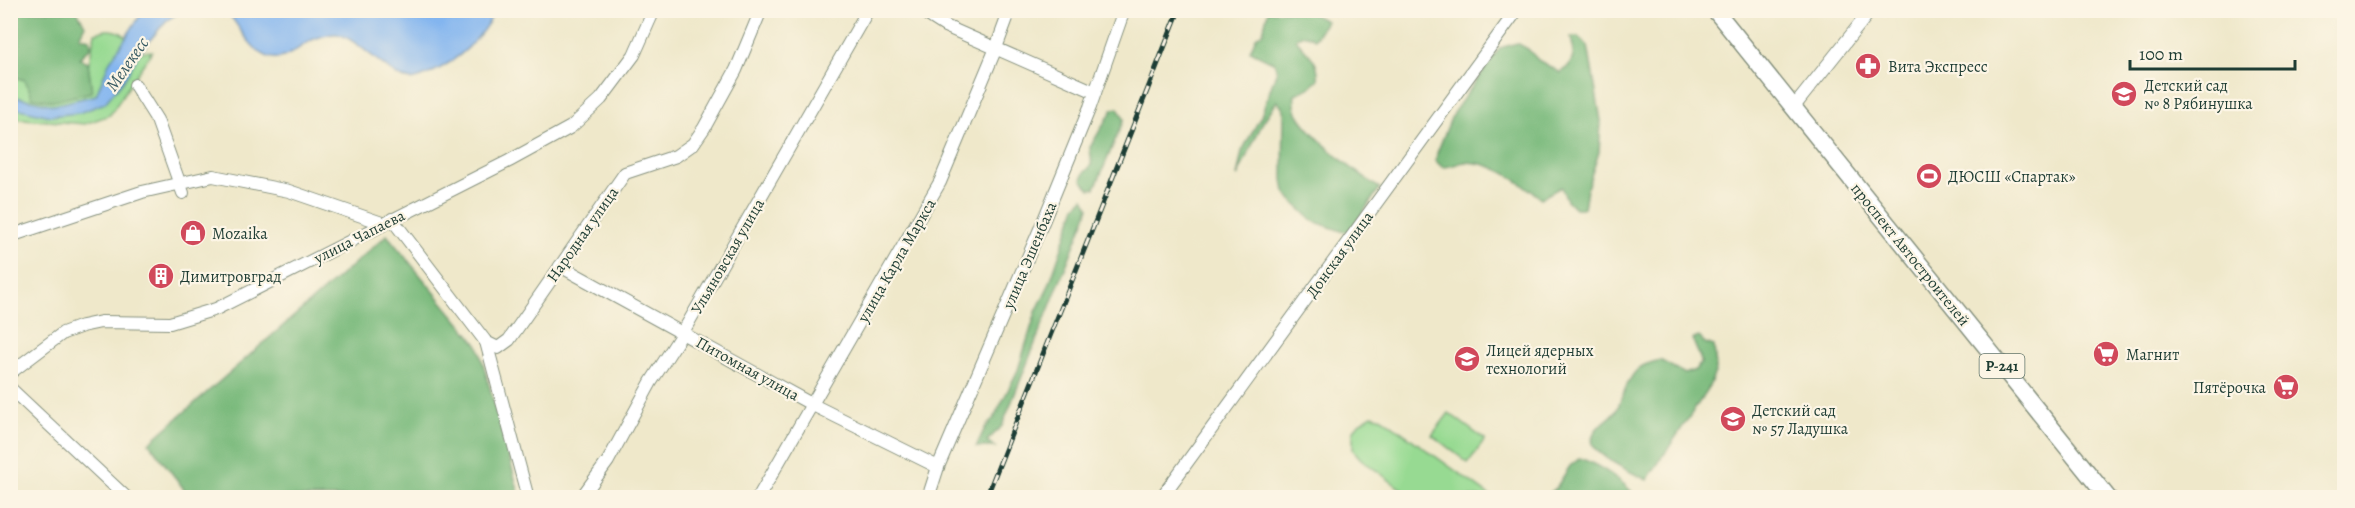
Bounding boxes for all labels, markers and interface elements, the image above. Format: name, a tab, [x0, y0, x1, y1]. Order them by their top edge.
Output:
water label: Мелекесс	[100, 32, 155, 96]
scale bar	[2130, 33, 2295, 71]
text: 100 m	[2139, 42, 2183, 66]
pharmacy icon: Вита Экспресс	[1853, 51, 1883, 81]
place label: Вита Экспресс	[1888, 56, 1988, 78]
place label: Детский сад № 8 Рябинушка	[2144, 75, 2253, 115]
school or university icon: Детский сад № 8 Рябинушка	[2109, 79, 2139, 109]
sports icon: ДЮСШ «Спартак»	[1914, 161, 1944, 191]
place label: ДЮСШ «Спартак»	[1948, 166, 2076, 188]
street label: проспект Автостроителей	[1846, 178, 1975, 331]
street label: Народная улица	[542, 182, 624, 287]
street label: Ульяновская улица	[686, 194, 770, 318]
street label: улица Карла Маркса	[852, 194, 942, 327]
street label: улица Эшенбаха	[997, 198, 1063, 313]
street label: улица Чапаева	[309, 204, 409, 270]
street label: Донская улица	[1301, 206, 1379, 302]
shop icon: Mozaika	[178, 218, 208, 248]
place label: Mozaika	[212, 223, 268, 245]
building icon: Димитровград	[146, 261, 176, 291]
place label: Димитровград	[180, 266, 281, 288]
street label: Питомная улица	[692, 331, 804, 407]
supermarket icon: Магнит	[2091, 339, 2121, 369]
place label: Лицей ядерных технологий	[1486, 340, 1594, 380]
school or university icon: Лицей ядерных технологий	[1452, 344, 1482, 374]
place label: Магнит	[2126, 344, 2179, 366]
road number: Р-241	[1980, 354, 2024, 378]
supermarket icon: Пятёрочка	[2271, 372, 2301, 402]
place label: Пятёрочка	[2193, 377, 2267, 399]
place label: Детский сад № 57 Ладушка	[1752, 400, 1849, 440]
school or university icon: Детский сад № 57 Ладушка	[1718, 404, 1748, 434]

